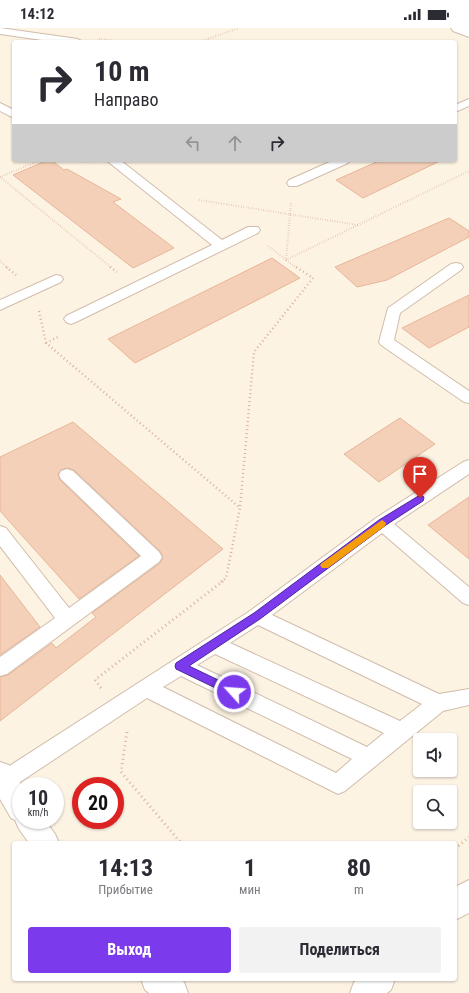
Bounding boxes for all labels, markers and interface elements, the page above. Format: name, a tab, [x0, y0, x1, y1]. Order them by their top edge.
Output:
text: 14:12	[20, 5, 54, 23]
text: 10 m	[94, 55, 150, 88]
icon: right	[28, 56, 80, 108]
text: Направо	[94, 89, 159, 110]
icon: left	[182, 132, 204, 154]
icon: ahead	[224, 132, 246, 154]
icon: right	[266, 132, 288, 154]
pin	[403, 457, 437, 498]
icon: arrive	[409, 463, 431, 485]
position arrow	[213, 671, 255, 713]
map controls	[413, 733, 457, 829]
button: sound	[413, 733, 457, 777]
speed limit sign: 20	[72, 777, 124, 829]
button: search	[413, 785, 457, 829]
text: 10	[28, 786, 48, 810]
text: km/h	[28, 807, 48, 818]
text: 14:13	[98, 854, 153, 882]
text: 1	[244, 854, 256, 882]
text: 80	[347, 854, 371, 882]
text: Прибытие	[98, 882, 153, 897]
text: мин	[239, 882, 261, 897]
text: m	[354, 882, 364, 897]
button: Выход	[28, 927, 231, 973]
button: Поделиться	[239, 927, 441, 973]

